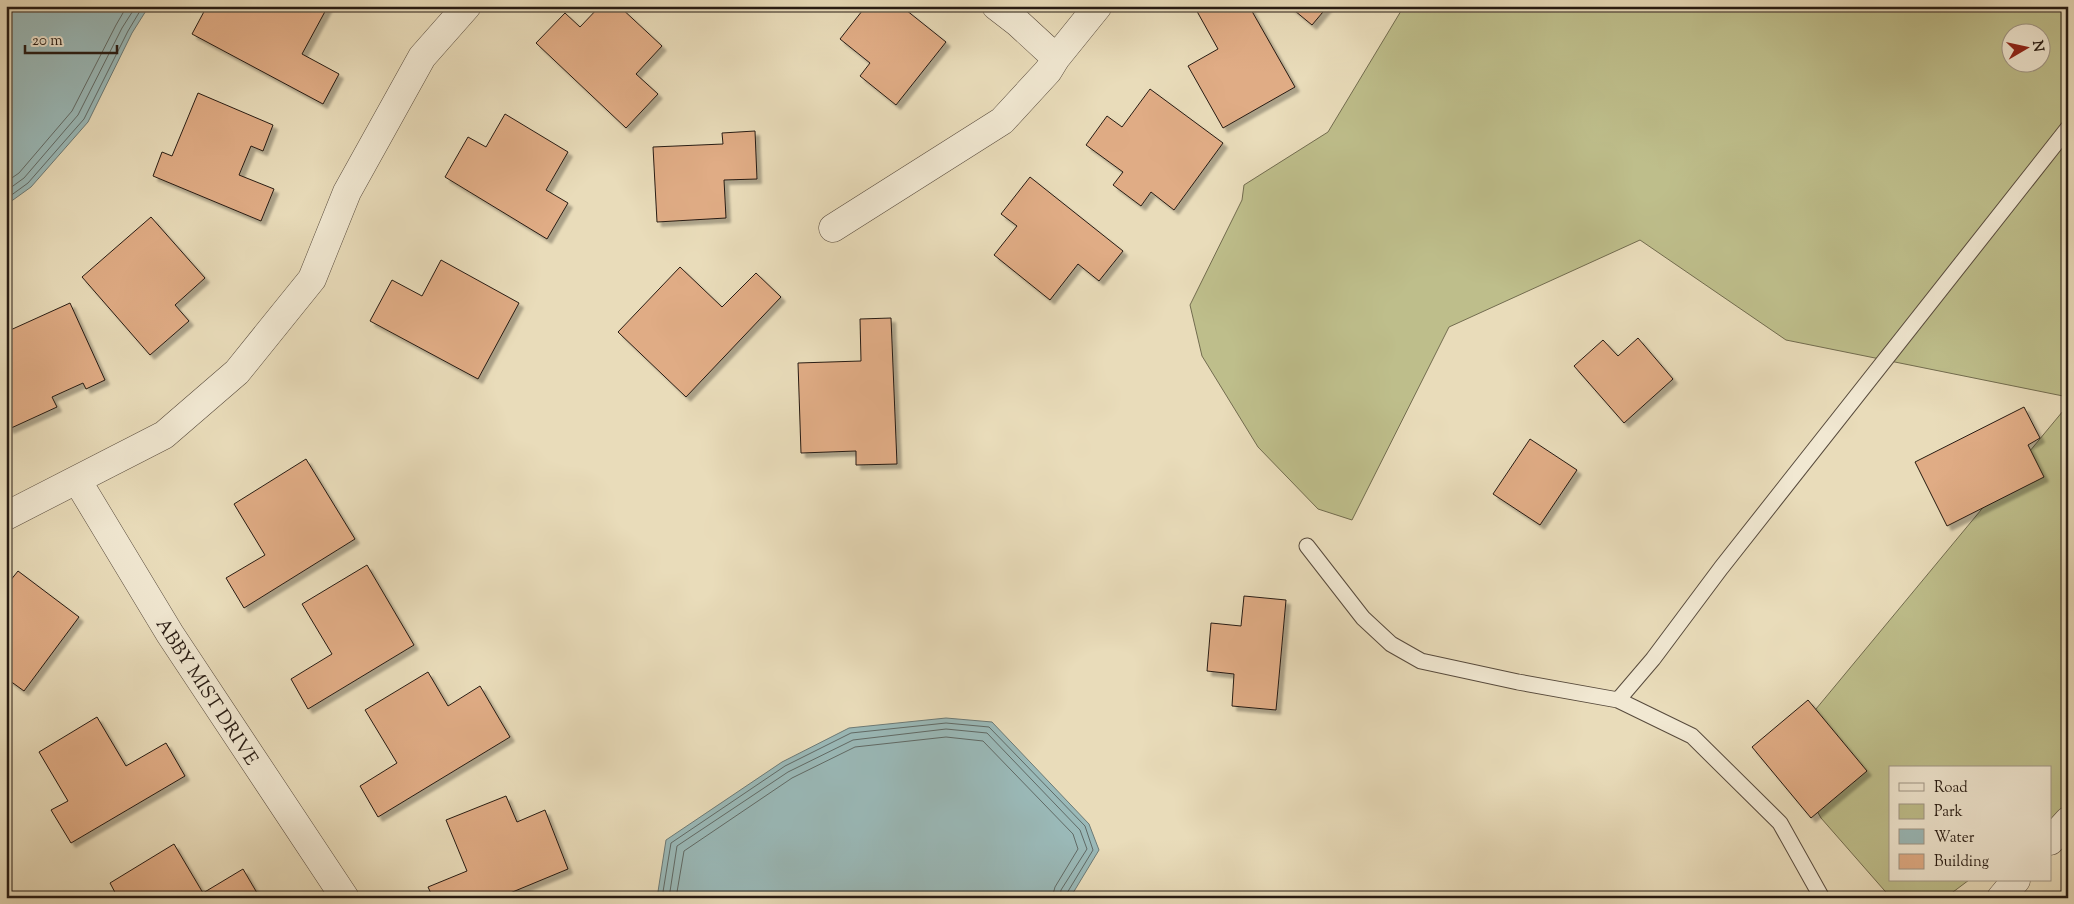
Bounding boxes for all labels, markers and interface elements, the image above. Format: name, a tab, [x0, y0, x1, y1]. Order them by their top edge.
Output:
scale bar	[25, 22, 118, 54]
north arrow	[2002, 22, 2052, 72]
text: 20 m	[32, 31, 63, 52]
text: N	[2026, 39, 2048, 53]
street label: ABBY MIST DRIVE	[148, 613, 264, 772]
legend	[1889, 766, 2052, 882]
text: Road	[1934, 778, 1968, 799]
text: Park	[1934, 802, 1963, 823]
text: Water	[1934, 828, 1975, 849]
text: Building	[1934, 852, 1989, 873]

